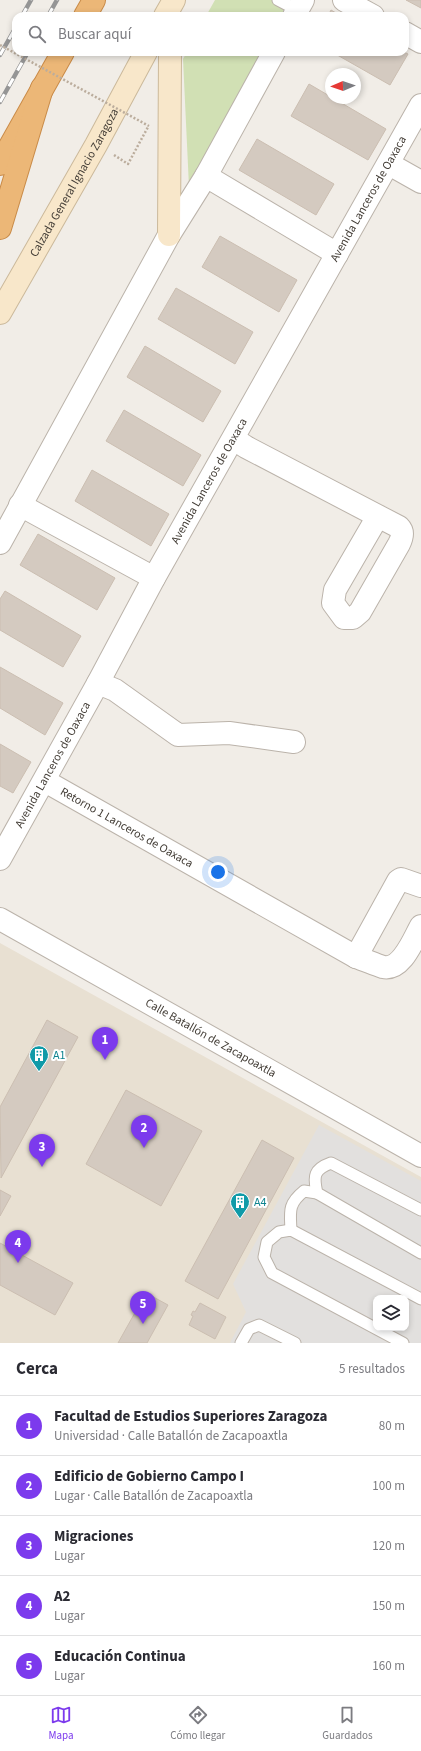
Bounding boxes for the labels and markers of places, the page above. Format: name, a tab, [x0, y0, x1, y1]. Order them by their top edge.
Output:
pin: 1	[92, 1027, 118, 1060]
building icon: A1	[28, 1044, 50, 1072]
place label: A1	[53, 1047, 66, 1064]
pin: 2	[131, 1115, 157, 1148]
pin: 3	[29, 1134, 55, 1167]
building icon: A4	[229, 1191, 251, 1219]
place label: A4	[254, 1194, 267, 1211]
pin: 4	[5, 1230, 31, 1263]
pin: 5	[130, 1291, 156, 1324]

